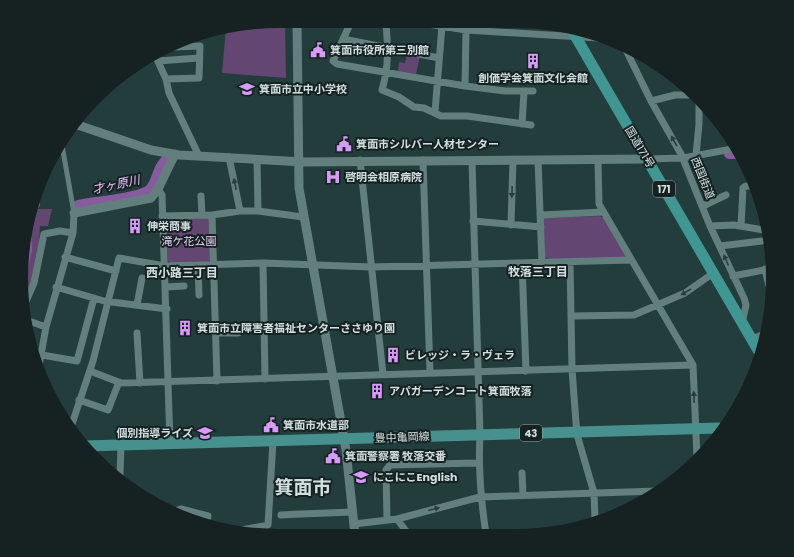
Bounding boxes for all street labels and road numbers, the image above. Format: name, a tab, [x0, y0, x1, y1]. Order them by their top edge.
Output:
street label: 国道171号	[621, 123, 659, 171]
street label: 西国街道	[687, 155, 719, 201]
road number: 171	[653, 181, 675, 197]
road number: 43	[520, 425, 542, 441]
street label: 豊中亀岡線	[374, 428, 430, 446]

